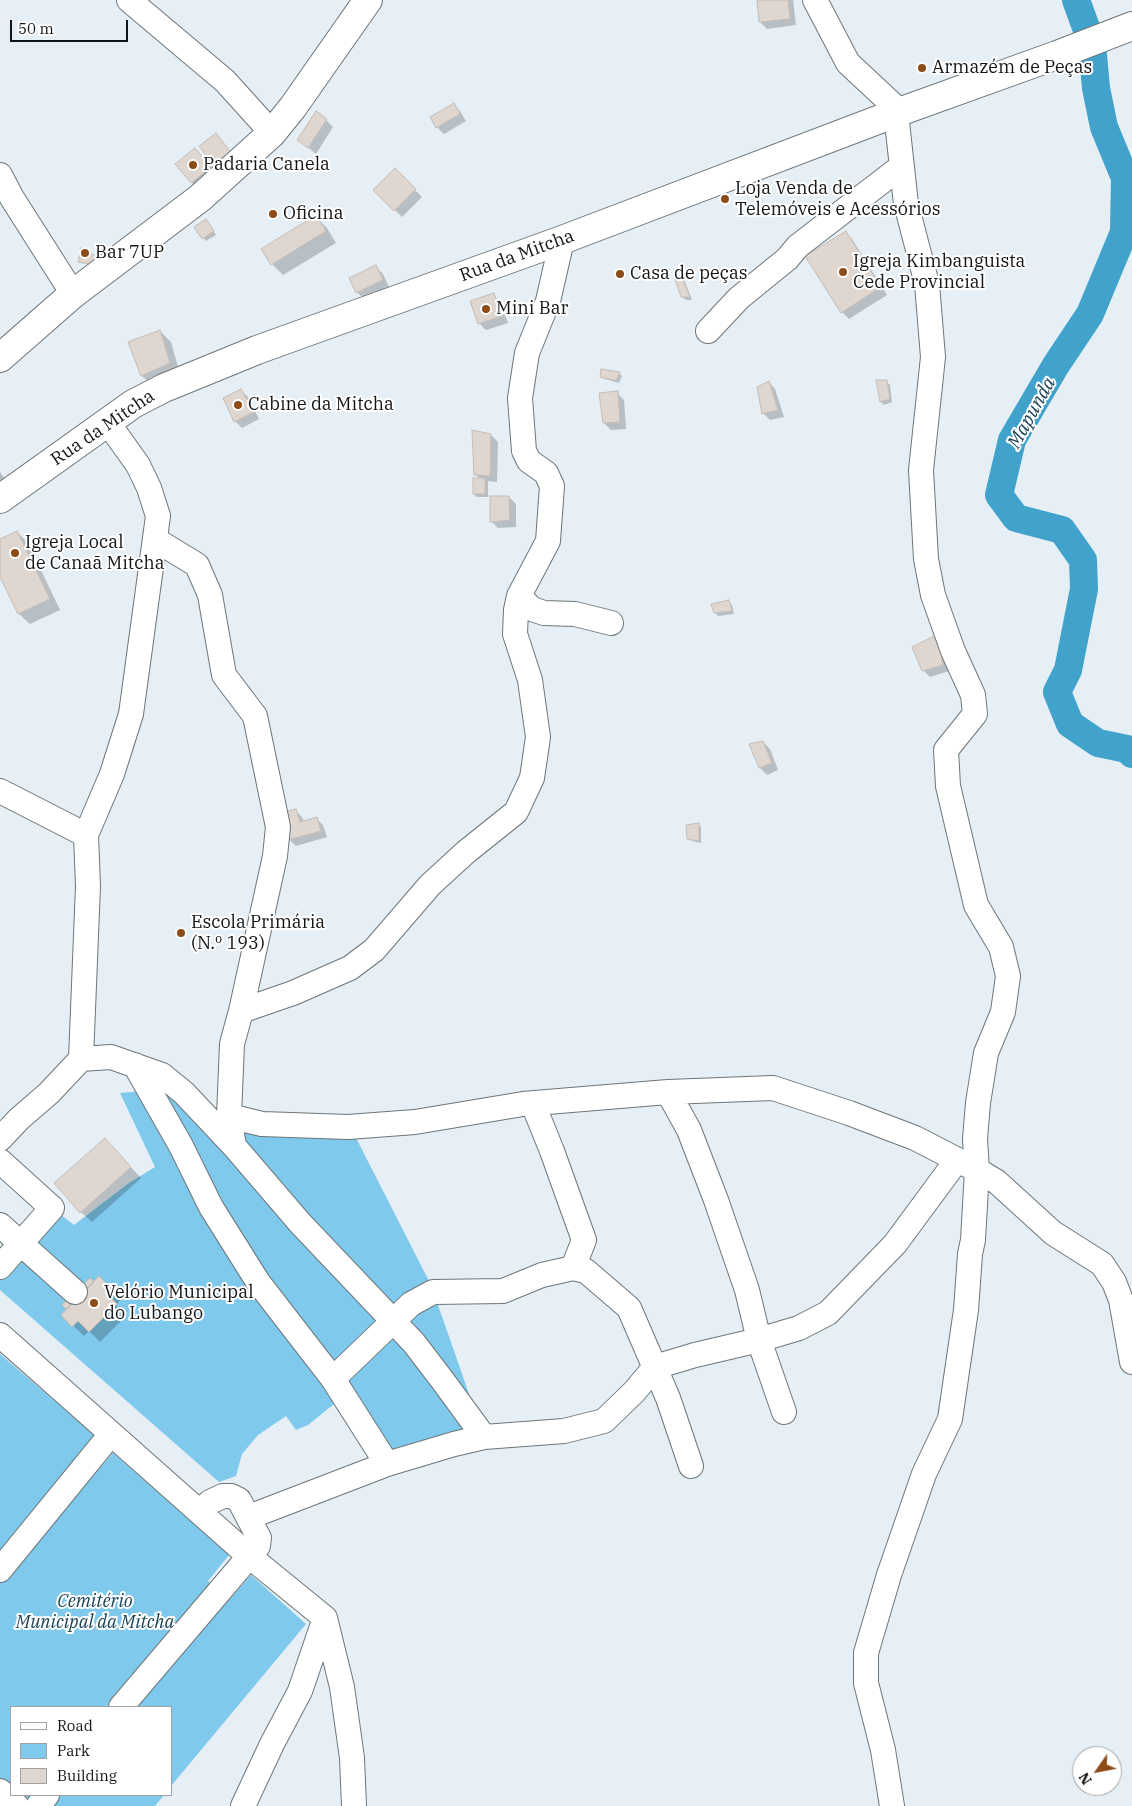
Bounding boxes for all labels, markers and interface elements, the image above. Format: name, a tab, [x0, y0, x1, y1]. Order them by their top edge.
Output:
scale bar	[12, 10, 130, 42]
text: 50 m	[18, 19, 54, 38]
place label: Armazém de Peças	[932, 57, 1092, 79]
marker: Armazém de Peças	[916, 62, 928, 74]
place label: Padaria Canela	[203, 154, 330, 176]
marker: Padaria Canela	[187, 159, 199, 171]
place label: Loja Venda de Telemóveis e Acessórios	[735, 178, 940, 220]
marker: Loja Venda de Telemóveis e Acessórios	[719, 193, 731, 205]
place label: Oficina	[283, 203, 344, 225]
marker: Oficina	[267, 208, 279, 220]
street label: Rua da Mitcha	[457, 225, 577, 287]
place label: Bar 7UP	[95, 242, 164, 264]
marker: Bar 7UP	[79, 247, 91, 259]
place label: Igreja Kimbanguista Cede Provincial	[853, 251, 1025, 294]
place label: Casa de peças	[630, 263, 748, 285]
marker: Igreja Kimbanguista Cede Provincial	[837, 266, 849, 278]
marker: Casa de peças	[614, 268, 626, 280]
place label: Mini Bar	[496, 298, 569, 320]
marker: Mini Bar	[480, 303, 492, 315]
water label: Mapunda	[1003, 373, 1061, 453]
street label: Rua da Mitcha	[47, 385, 159, 471]
place label: Cabine da Mitcha	[248, 394, 394, 416]
marker: Cabine da Mitcha	[232, 399, 244, 411]
place label: Igreja Local de Canaã Mitcha	[25, 532, 164, 574]
marker: Igreja Local de Canaã Mitcha	[9, 547, 21, 559]
place label: Escola Primária (N.º 193)	[191, 912, 325, 954]
marker: Escola Primária (N.º 193)	[175, 927, 187, 939]
place label: Velório Municipal do Lubango	[104, 1282, 254, 1325]
marker: Velório Municipal do Lubango	[88, 1297, 100, 1309]
park label: Cemitério Municipal da Mitcha	[16, 1591, 174, 1634]
legend	[10, 1706, 172, 1796]
text: Road	[57, 1716, 93, 1735]
text: Park	[57, 1741, 90, 1760]
north arrow	[1072, 1746, 1122, 1796]
text: Building	[57, 1766, 117, 1785]
text: N	[1075, 1769, 1096, 1788]

